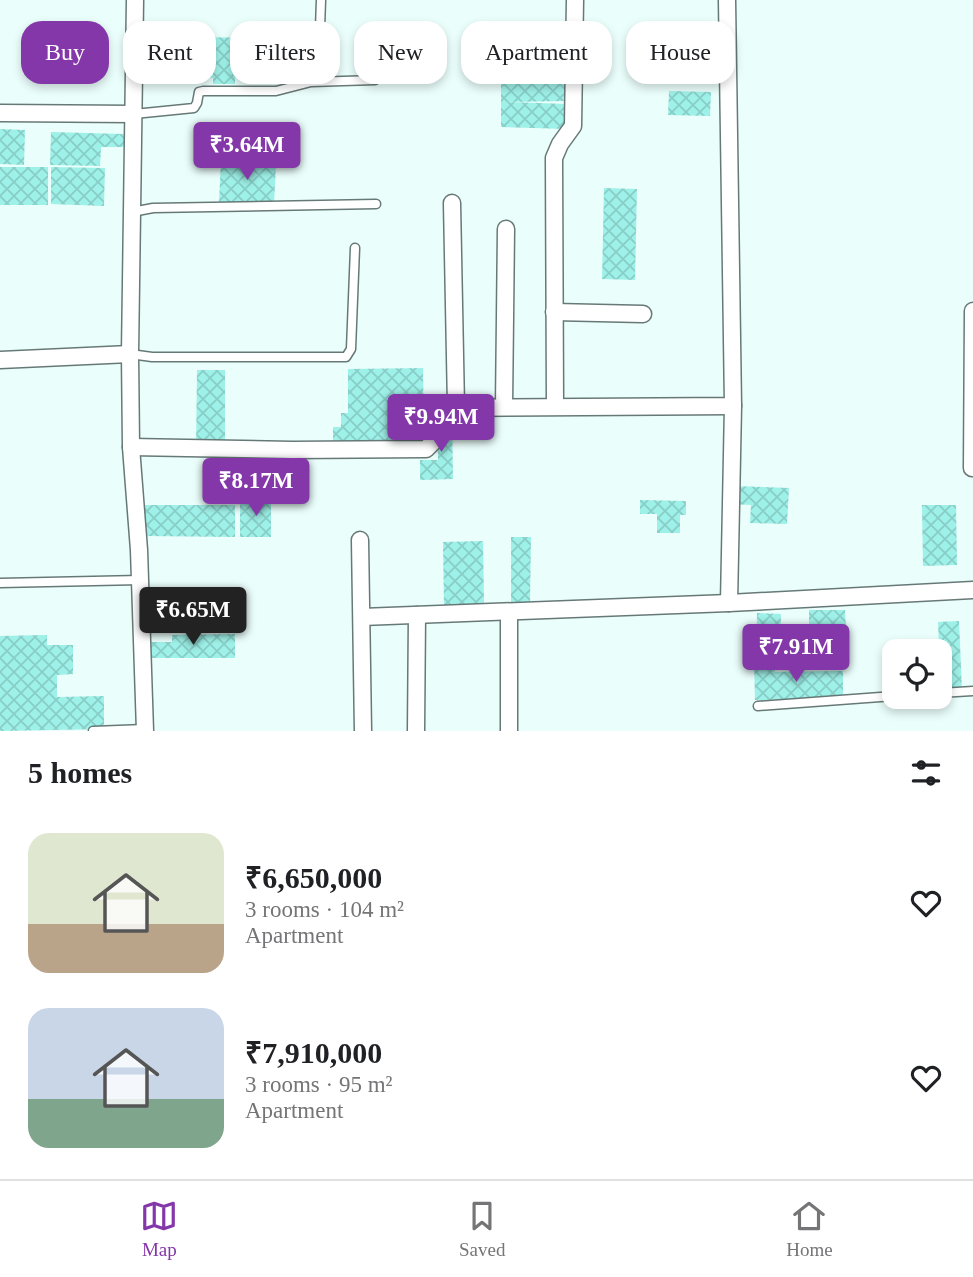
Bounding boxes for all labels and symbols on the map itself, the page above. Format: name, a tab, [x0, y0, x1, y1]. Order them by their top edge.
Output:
pin: ₹3.64M	[190, 122, 304, 182]
pin: ₹9.94M	[384, 394, 498, 454]
pin: ₹8.17M	[199, 458, 313, 518]
pin: ₹6.65M	[136, 588, 250, 647]
pin: ₹7.91M	[739, 624, 853, 684]

